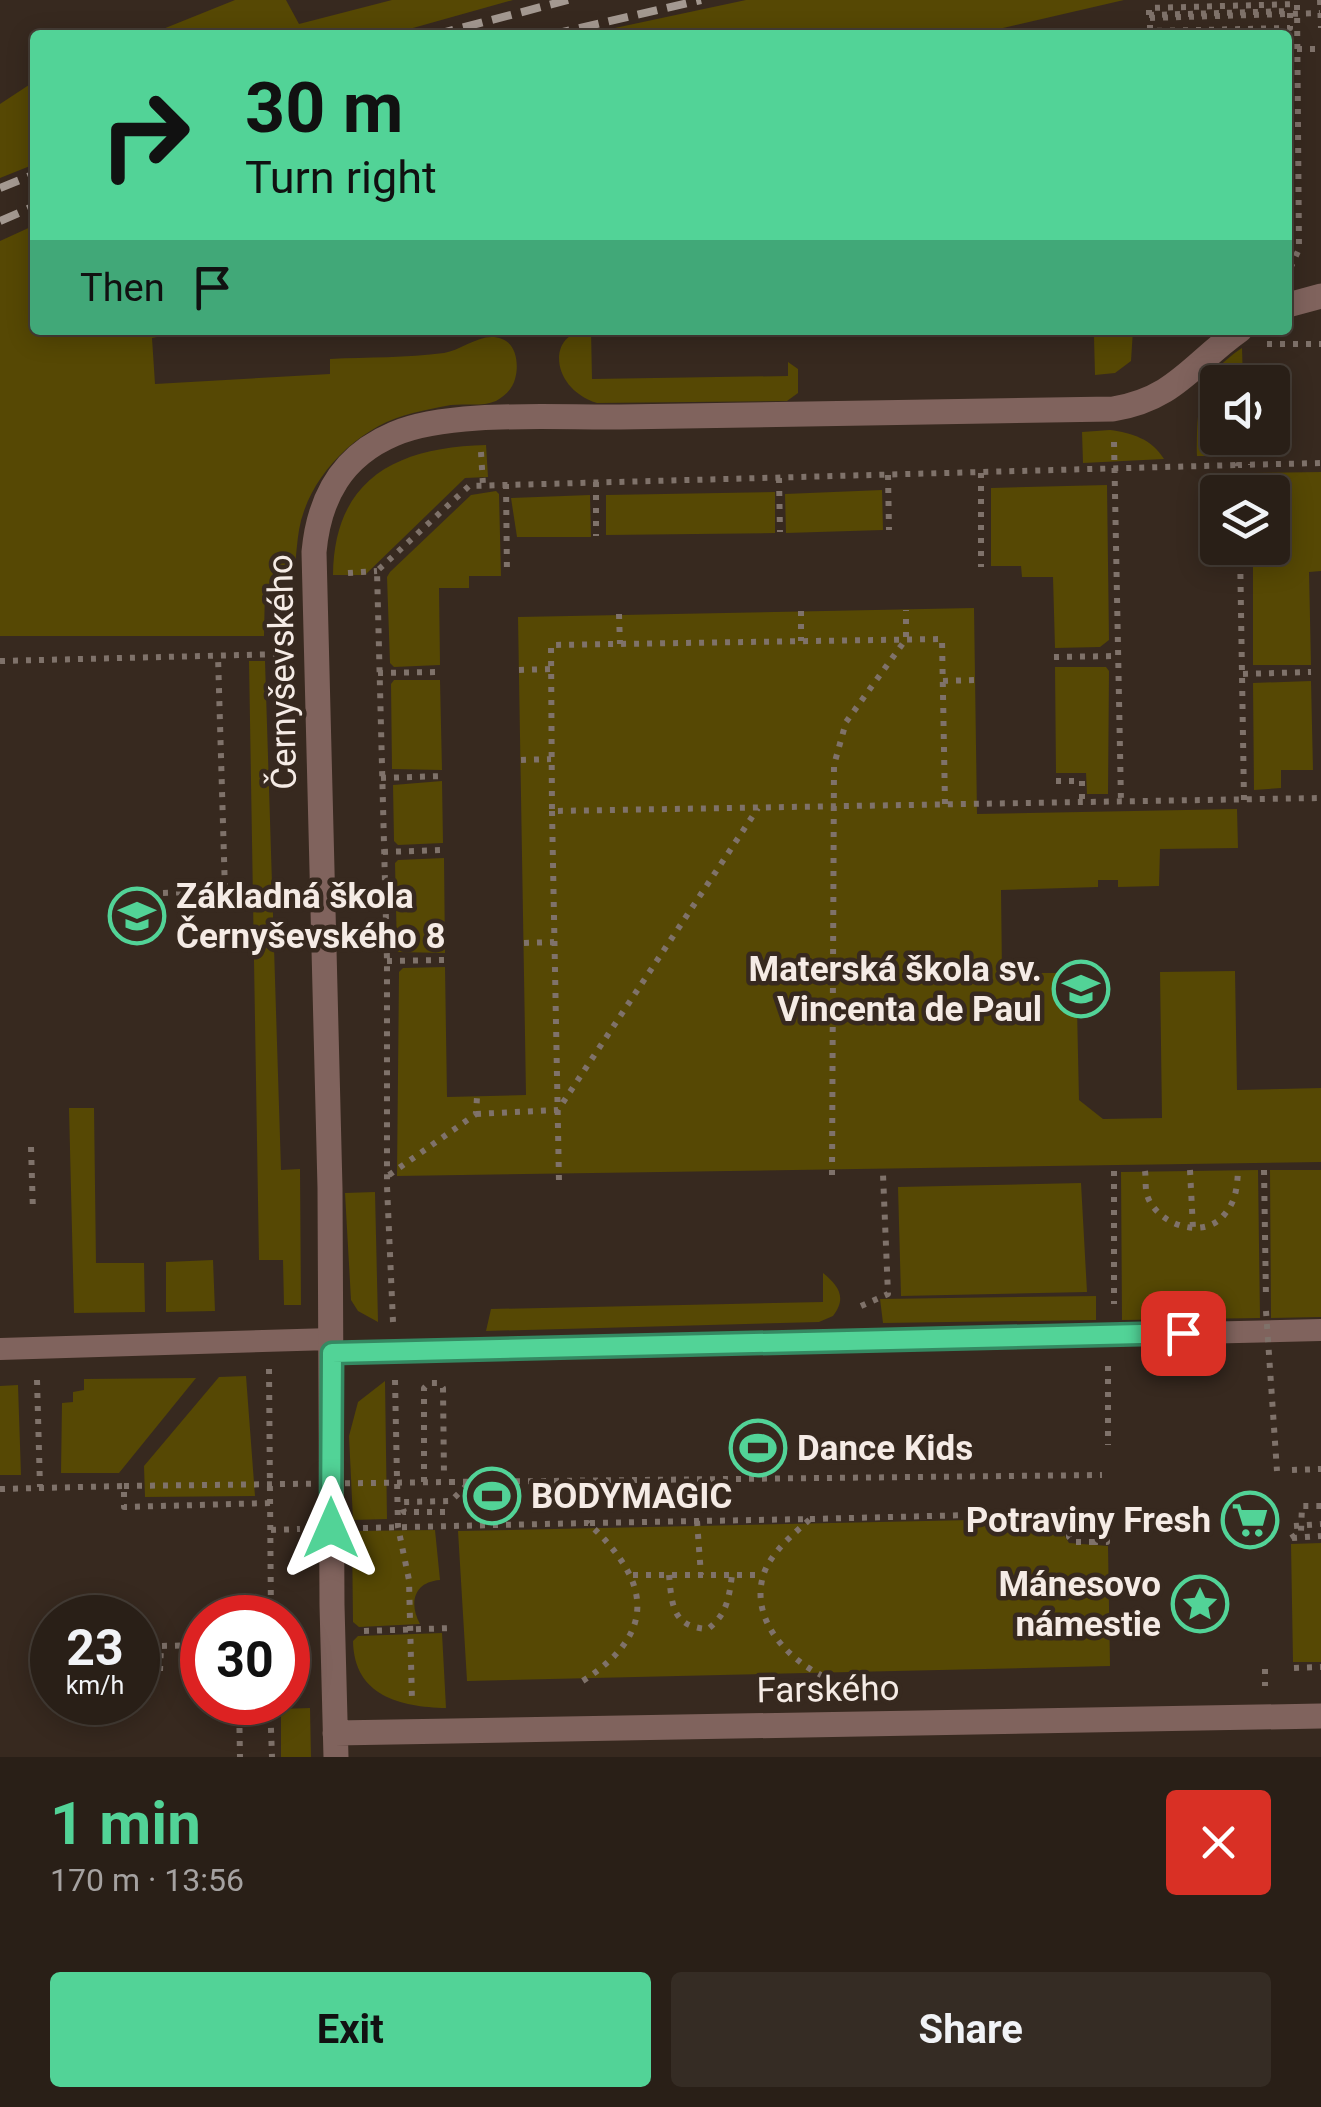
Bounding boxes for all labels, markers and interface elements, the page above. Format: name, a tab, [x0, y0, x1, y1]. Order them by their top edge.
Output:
text: 30 m	[245, 67, 403, 149]
icon: right	[80, 70, 210, 200]
text: Turn right	[245, 151, 437, 204]
icon: arrive	[185, 260, 240, 315]
text: Then	[80, 266, 165, 310]
map controls	[1200, 365, 1290, 565]
button: sound	[1200, 365, 1290, 455]
button: layers	[1200, 475, 1290, 565]
street label: Černyševského	[259, 554, 305, 790]
place label: Základná škola Černyševského 8	[176, 876, 446, 957]
school or university icon: Základná škola Černyševského 8	[107, 886, 167, 946]
place label: Materská škola sv. Vincenta de Paul	[749, 949, 1042, 1030]
school or university icon: Materská škola sv. Vincenta de Paul	[1051, 959, 1111, 1019]
pin	[1141, 1291, 1226, 1376]
icon: arrive	[1156, 1306, 1211, 1361]
sports icon: Dance Kids	[728, 1418, 788, 1478]
place label: Dance Kids	[797, 1428, 973, 1469]
sports icon: BODYMAGIC	[462, 1466, 522, 1526]
position arrow	[279, 1476, 383, 1580]
place label: BODYMAGIC	[531, 1476, 732, 1517]
supermarket icon: Potraviny Fresh	[1220, 1490, 1280, 1550]
place label: Potraviny Fresh	[966, 1500, 1211, 1541]
place label: Mánesovo námestie	[998, 1564, 1161, 1645]
place icon: Mánesovo námestie	[1170, 1574, 1230, 1634]
speed limit sign: 30	[180, 1595, 310, 1725]
text: 23	[66, 1619, 124, 1677]
street label: Farského	[756, 1668, 900, 1711]
text: km/h	[66, 1671, 124, 1700]
text: 1 min	[50, 1788, 201, 1859]
button: close	[1166, 1790, 1271, 1895]
text: 170 m · 13:56	[50, 1861, 244, 1899]
button: Exit	[50, 1972, 651, 2087]
button: Share	[671, 1972, 1271, 2087]

